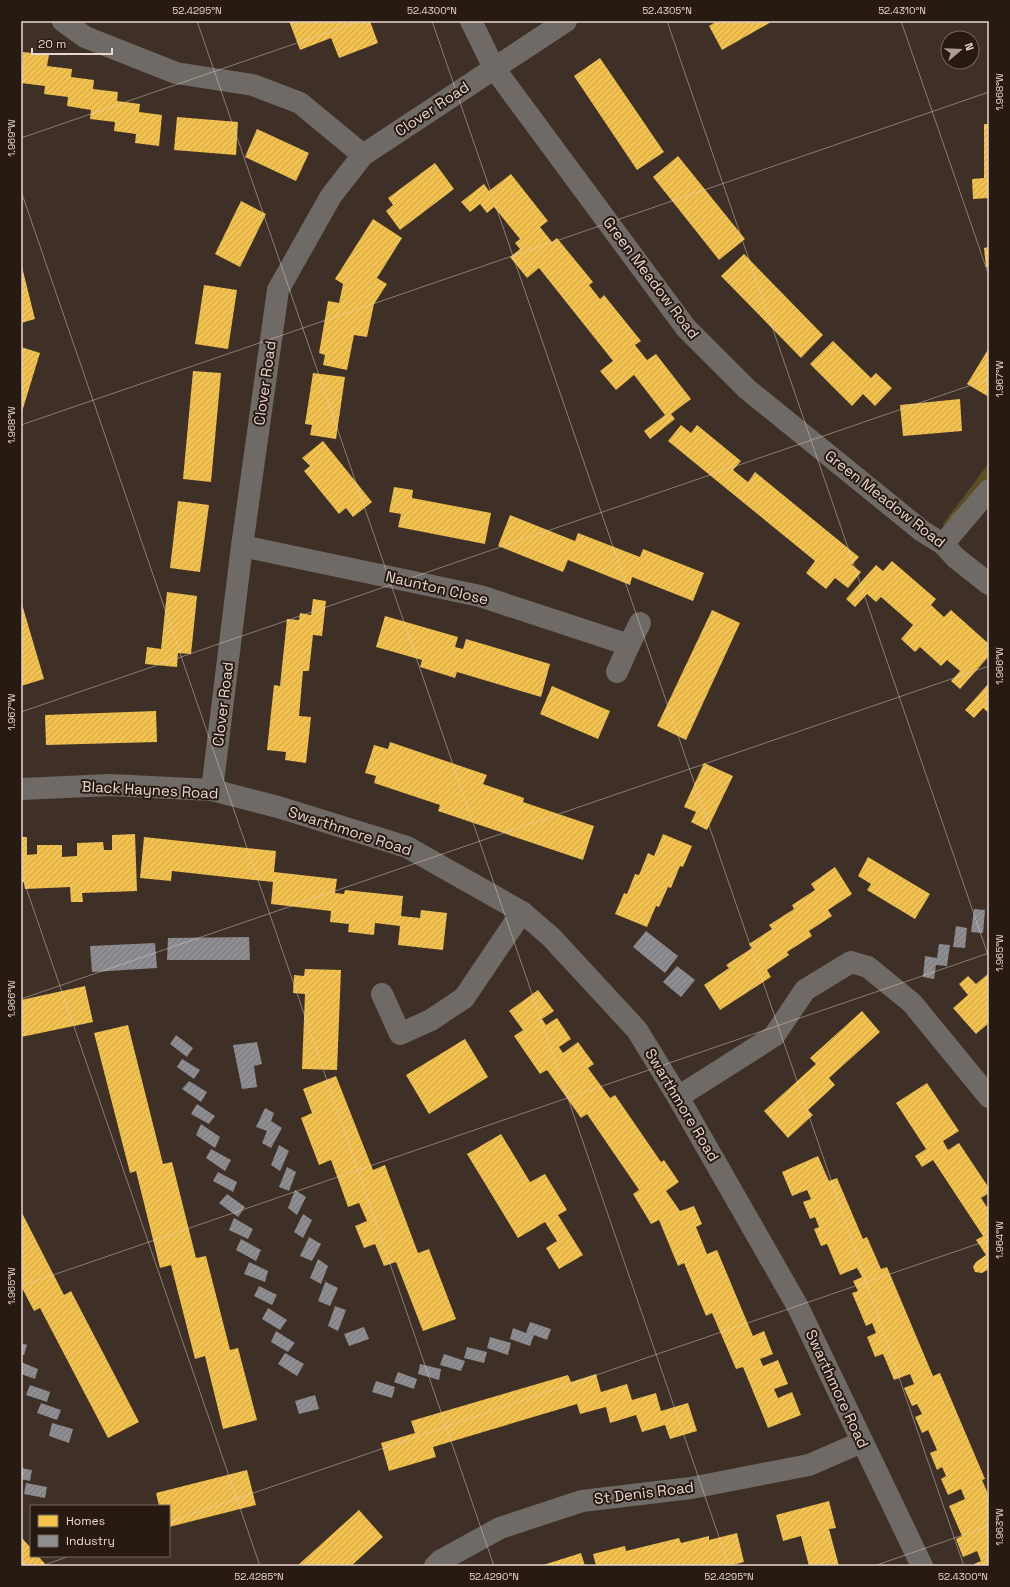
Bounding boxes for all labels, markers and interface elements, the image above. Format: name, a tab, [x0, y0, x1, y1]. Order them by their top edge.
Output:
text: 52.4295°N	[172, 4, 222, 17]
text: 52.4300°N	[407, 4, 457, 17]
text: 52.4305°N	[642, 4, 692, 17]
text: 52.4310°N	[878, 4, 926, 17]
scale bar	[32, 30, 112, 56]
north arrow	[940, 30, 980, 70]
text: 20 m	[38, 36, 66, 52]
text: N	[962, 41, 977, 53]
text: 1.968°W	[993, 73, 1006, 111]
street label: Clover Road	[391, 77, 472, 140]
text: 1.969°W	[5, 119, 18, 157]
street label: Green Meadow Road	[599, 213, 703, 342]
street label: Clover Road	[249, 339, 280, 426]
text: 1.967°W	[993, 360, 1006, 398]
text: 1.968°W	[5, 406, 18, 444]
street label: Green Meadow Road	[821, 446, 949, 552]
street label: Naunton Close	[384, 566, 490, 609]
text: 1.966°W	[993, 647, 1006, 685]
street label: Clover Road	[208, 660, 237, 747]
text: 1.967°W	[5, 693, 18, 731]
street label: Black Haynes Road	[81, 776, 219, 803]
street label: Swarthmore Road	[286, 802, 414, 859]
text: 1.965°W	[993, 934, 1006, 972]
text: 1.966°W	[5, 980, 18, 1018]
street label: Swarthmore Road	[641, 1045, 724, 1165]
text: 1.964°W	[993, 1221, 1006, 1259]
text: 1.965°W	[5, 1267, 18, 1305]
street label: Swarthmore Road	[802, 1327, 873, 1451]
street label: St Denis Road	[593, 1477, 695, 1508]
legend	[30, 1505, 170, 1557]
text: 1.963°W	[993, 1508, 1006, 1546]
text: Homes	[66, 1513, 105, 1529]
text: Industry	[66, 1533, 115, 1549]
text: 52.4285°N	[234, 1570, 284, 1583]
text: 52.4290°N	[469, 1570, 519, 1583]
text: 52.4295°N	[704, 1570, 754, 1583]
text: 52.4300°N	[938, 1570, 988, 1583]

